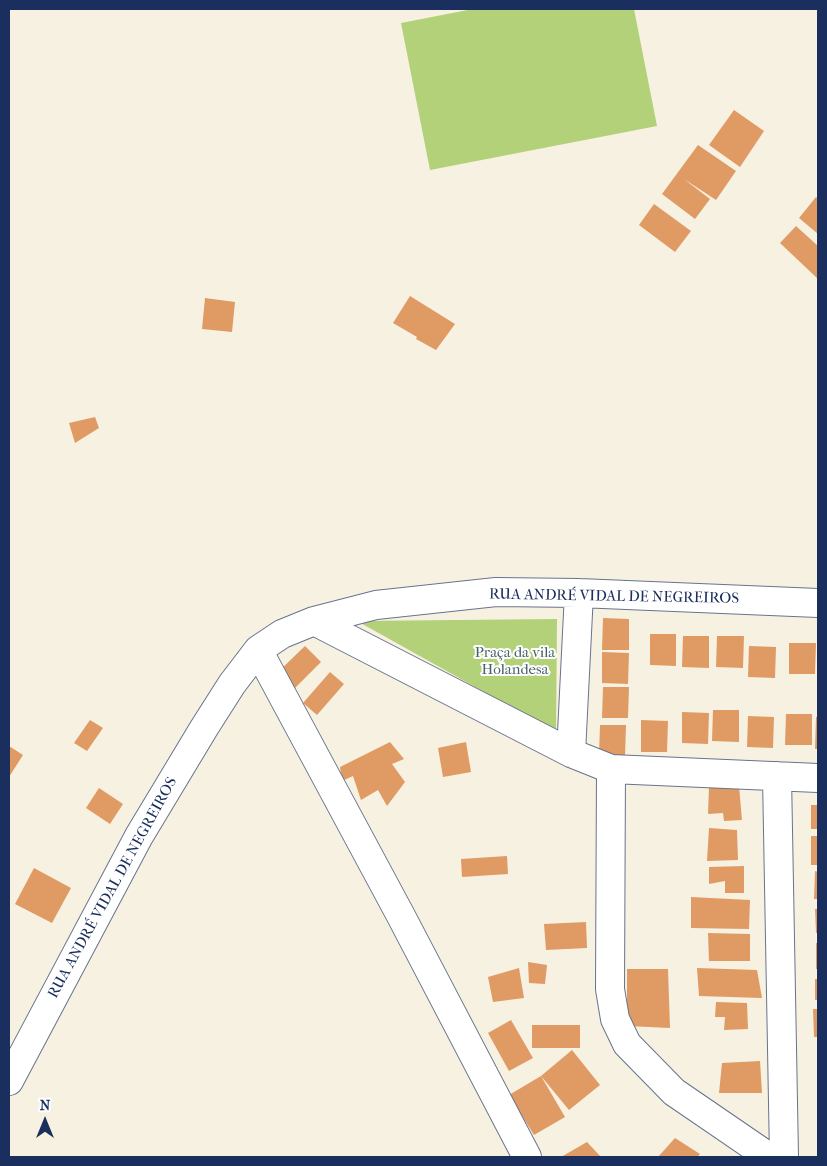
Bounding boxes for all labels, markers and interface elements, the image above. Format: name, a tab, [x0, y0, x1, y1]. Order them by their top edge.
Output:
street label: RUA ANDRÉ VIDAL DE NEGREIROS	[489, 586, 739, 608]
park label: Praça da vila Holandesa	[475, 644, 555, 679]
street label: RUA ANDRÉ VIDAL DE NEGREIROS	[45, 774, 181, 1002]
north arrow	[20, 1096, 70, 1146]
text: N	[40, 1097, 50, 1114]

